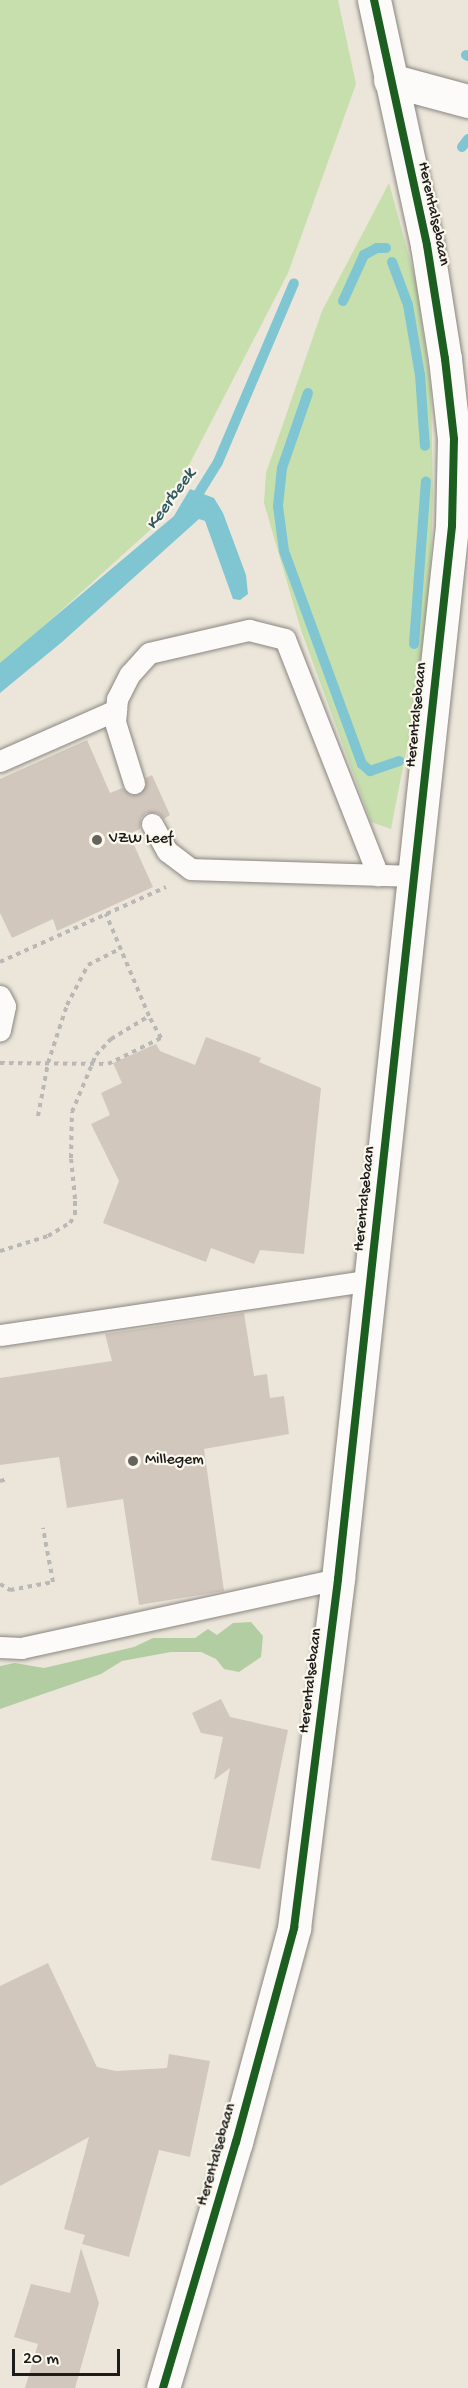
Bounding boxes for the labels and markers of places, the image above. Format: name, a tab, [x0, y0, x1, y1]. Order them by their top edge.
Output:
place label: VZW Leef	[109, 830, 173, 850]
marker: VZW Leef	[90, 833, 104, 847]
place label: Millegem	[145, 1451, 204, 1471]
marker: Millegem	[126, 1454, 140, 1468]

